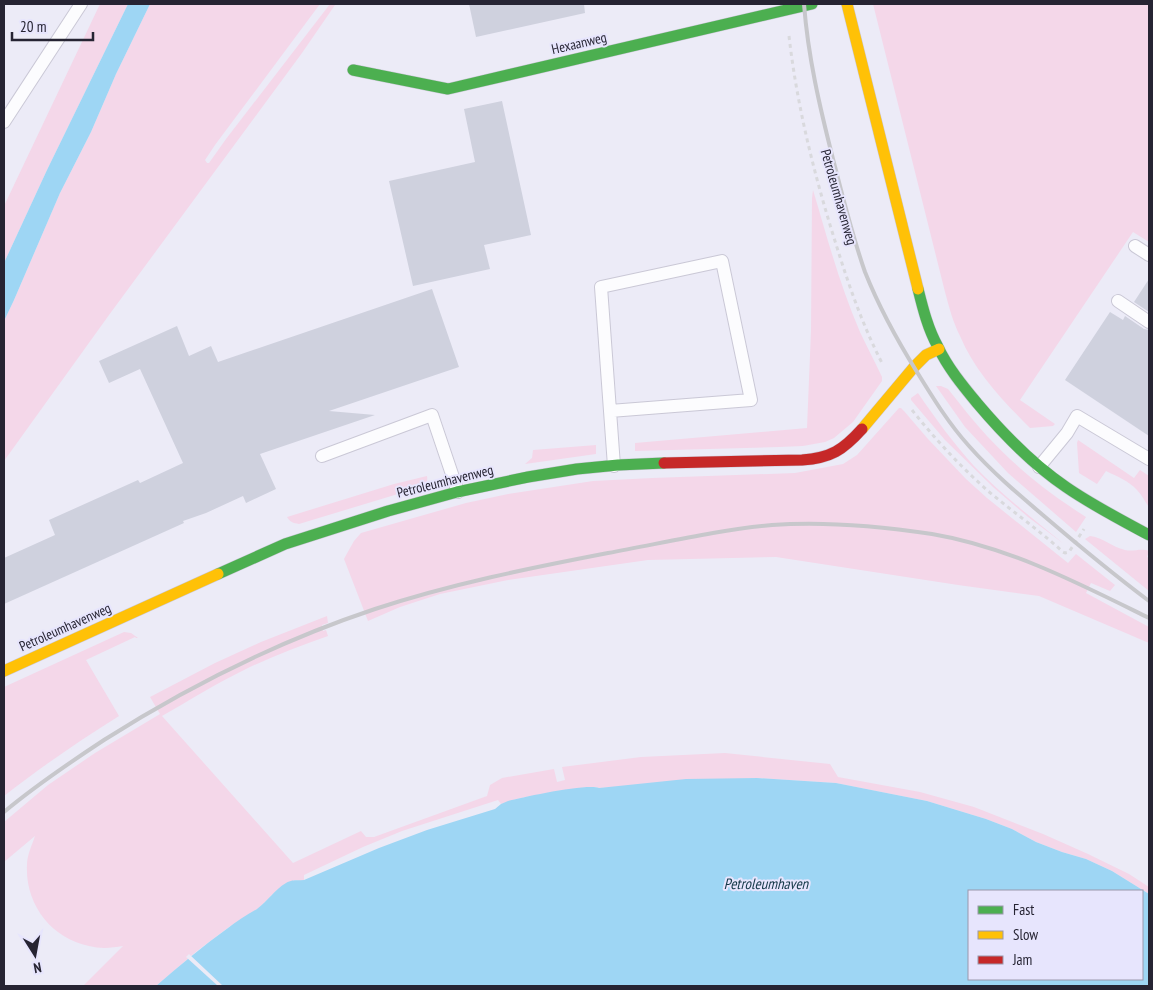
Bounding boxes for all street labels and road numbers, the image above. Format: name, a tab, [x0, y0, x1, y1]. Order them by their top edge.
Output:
street label: Hexaanweg	[550, 28, 608, 58]
street label: Petroleumhavenweg	[817, 147, 861, 247]
street label: Petroleumhavenweg	[395, 460, 495, 502]
street label: Petroleumhavenweg	[16, 599, 114, 655]

